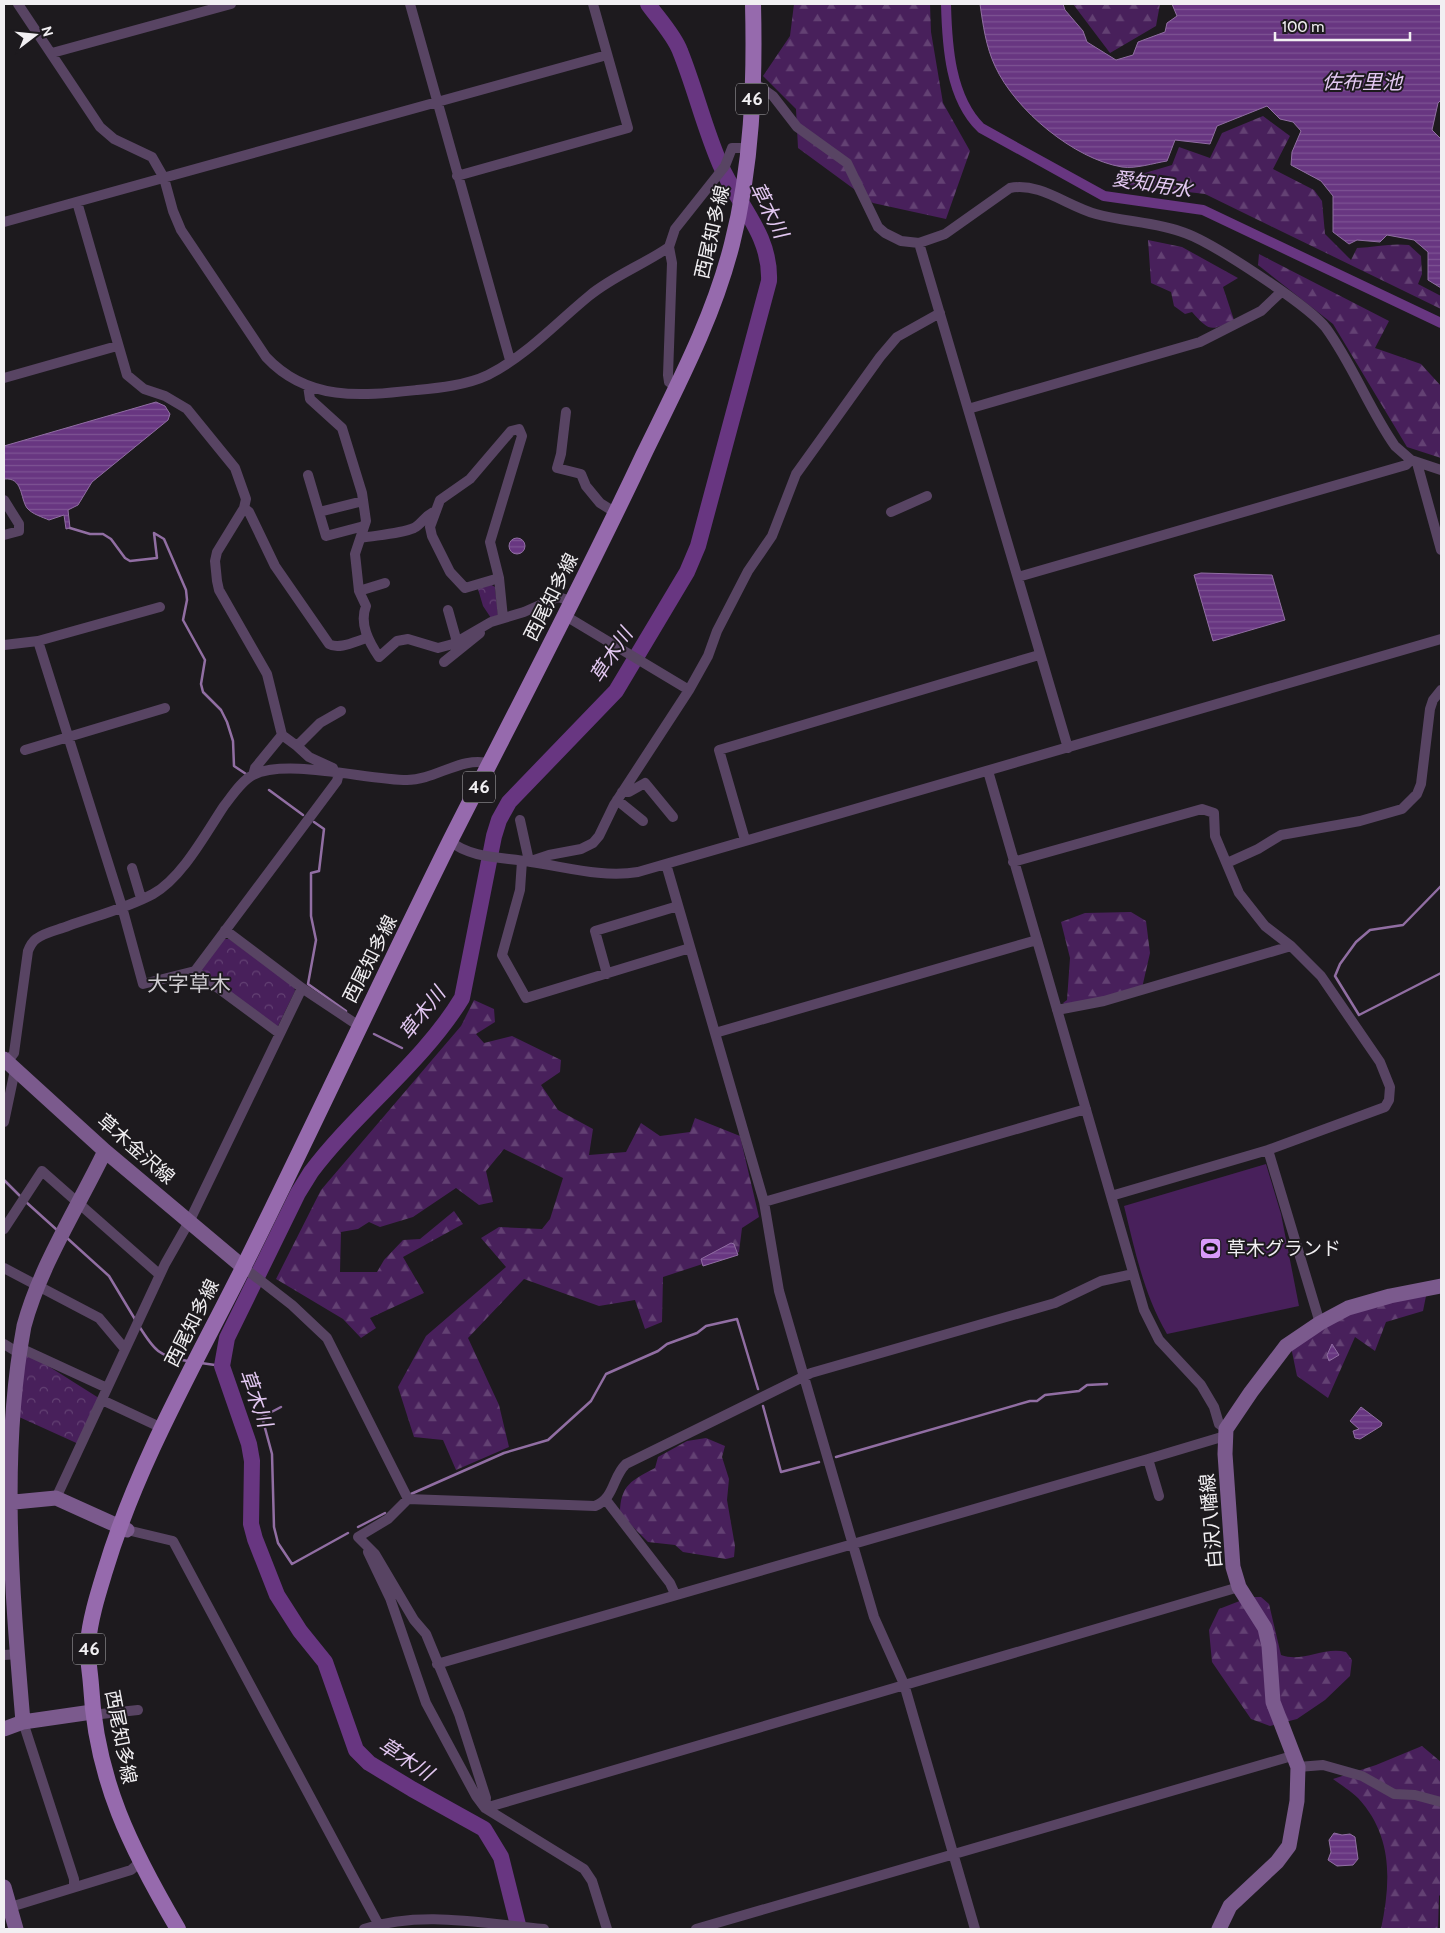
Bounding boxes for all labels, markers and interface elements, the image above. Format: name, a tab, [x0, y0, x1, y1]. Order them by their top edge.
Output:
north arrow	[10, 10, 60, 60]
scale bar	[1275, 10, 1410, 42]
text: 100 m	[1282, 18, 1324, 36]
text: N	[37, 24, 58, 39]
water label: 佐布里池	[1322, 70, 1404, 94]
road number: 46	[736, 84, 768, 115]
water label: 愛知用水	[1111, 166, 1195, 202]
water label: 草木川	[745, 178, 794, 244]
street label: 西尾知多線	[690, 183, 734, 281]
street label: 西尾知多線	[519, 549, 583, 645]
water label: 草木川	[585, 622, 638, 687]
road number: 46	[463, 772, 495, 802]
street label: 西尾知多線	[338, 911, 402, 1007]
district label: 大字草木	[147, 971, 231, 996]
water label: 草木川	[394, 980, 451, 1044]
street label: 草木金沢線	[93, 1109, 179, 1189]
sports icon: 草木グランド	[1199, 1236, 1223, 1260]
place label: 草木グランド	[1227, 1237, 1341, 1260]
street label: 西尾知多線	[160, 1275, 224, 1371]
water label: 草木川	[234, 1366, 278, 1432]
street label: 白沢八幡線	[1195, 1473, 1227, 1569]
road number: 46	[73, 1634, 105, 1665]
street label: 西尾知多線	[101, 1688, 141, 1786]
water label: 草木川	[374, 1733, 439, 1786]

